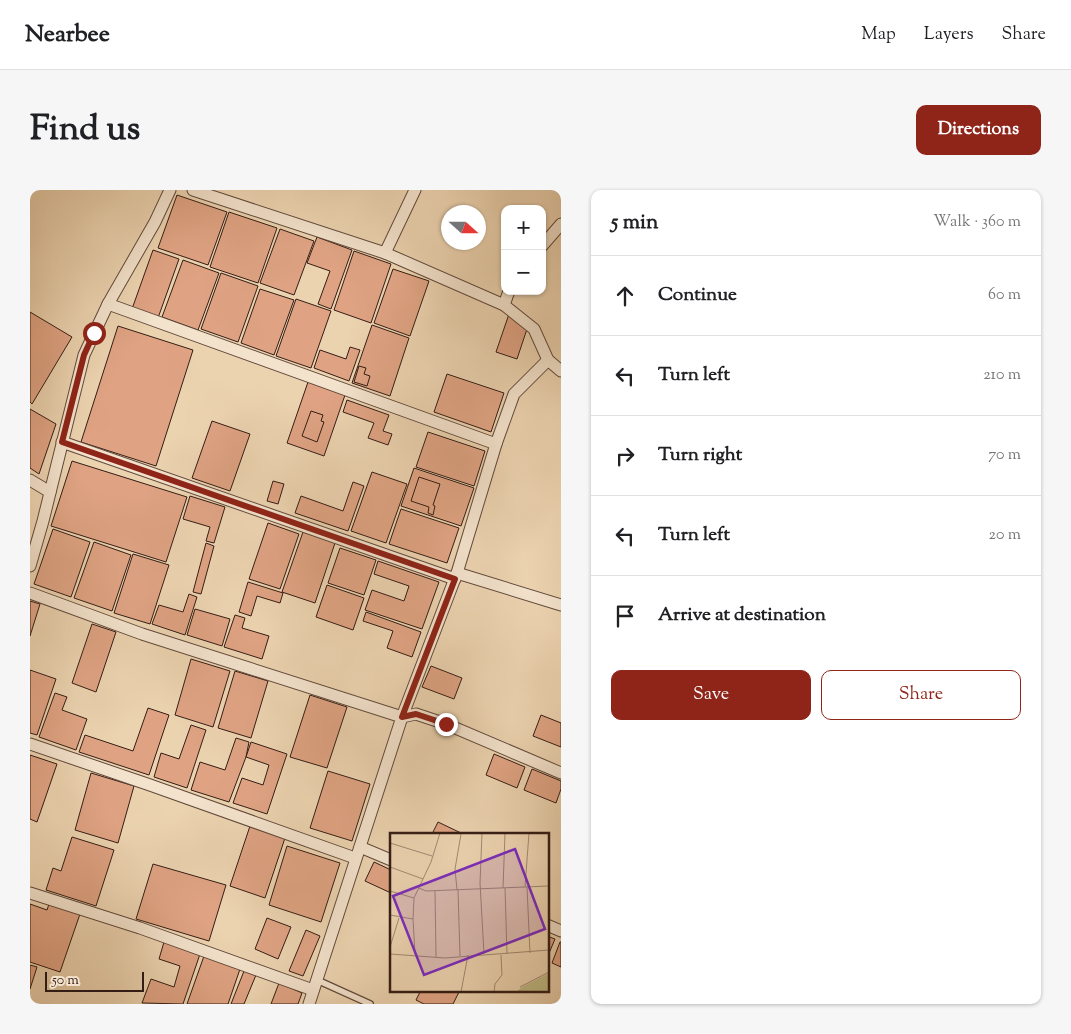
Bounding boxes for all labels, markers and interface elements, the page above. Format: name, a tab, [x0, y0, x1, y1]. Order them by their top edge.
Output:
text: Nearbee	[25, 18, 110, 52]
text: Map	[861, 22, 896, 48]
text: Layers	[924, 22, 974, 48]
text: Share	[1002, 22, 1046, 48]
text: Find us	[30, 105, 140, 156]
button: Directions	[916, 105, 1041, 155]
north arrow	[441, 205, 486, 250]
map controls	[501, 205, 546, 295]
button: +	[501, 205, 546, 250]
text: 5 min	[611, 208, 658, 238]
text: Walk · 360 m	[933, 211, 1021, 234]
button: −	[501, 250, 546, 295]
icon: ahead	[611, 282, 639, 310]
text: Continue	[658, 282, 737, 309]
text: 60 m	[988, 284, 1021, 307]
route start	[83, 322, 106, 345]
icon: left	[611, 362, 639, 390]
text: Turn left	[658, 362, 730, 389]
text: 210 m	[983, 364, 1021, 387]
icon: right	[611, 442, 639, 470]
text: Turn right	[658, 442, 742, 469]
text: 70 m	[988, 444, 1021, 467]
icon: left	[611, 522, 639, 550]
text: Turn left	[658, 522, 730, 549]
text: 20 m	[988, 524, 1021, 547]
icon: arrive	[611, 602, 639, 630]
text: Arrive at destination	[658, 602, 826, 629]
button: Save	[611, 670, 811, 720]
button: Share	[821, 670, 1021, 720]
route end	[435, 713, 458, 736]
inset map	[390, 833, 548, 992]
scale bar	[45, 969, 144, 992]
text: 50 m	[52, 971, 79, 991]

